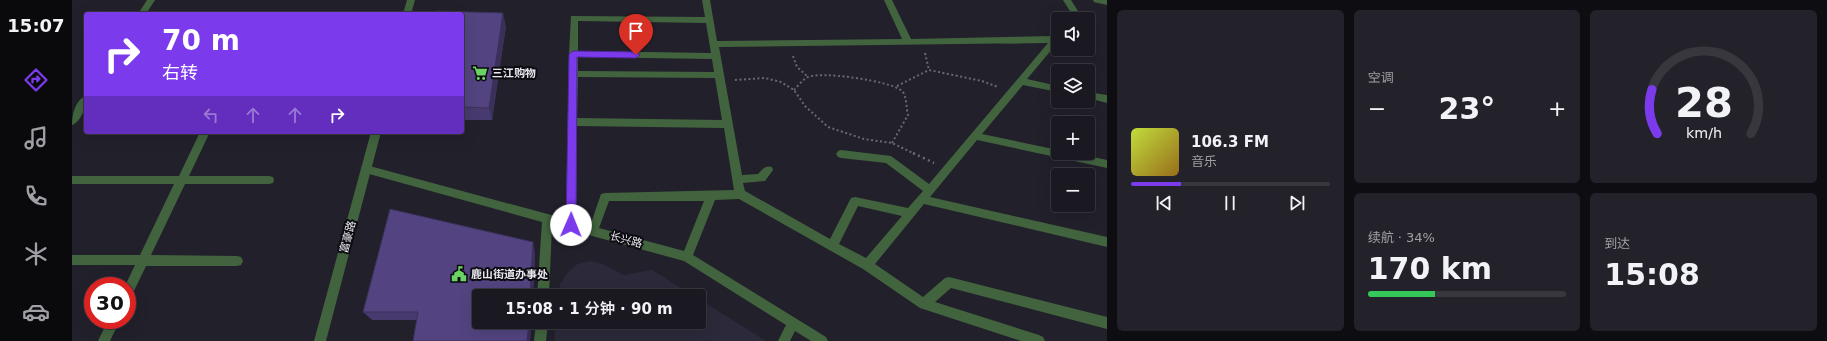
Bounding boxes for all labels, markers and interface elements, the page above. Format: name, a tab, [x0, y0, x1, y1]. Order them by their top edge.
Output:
map controls	[1051, 12, 1095, 212]
button: sound	[1051, 12, 1095, 56]
pin	[619, 14, 653, 55]
text: 15:07	[7, 15, 65, 36]
icon: arrive	[625, 20, 647, 42]
text: 70 m	[162, 24, 240, 57]
icon: right	[96, 28, 148, 80]
text: 右转	[162, 62, 198, 83]
supermarket icon: 三江购物	[471, 64, 489, 82]
button: layers	[1051, 64, 1095, 108]
icon: directions	[22, 66, 50, 94]
place label: 三江购物	[492, 67, 536, 80]
text: 空调	[1368, 70, 1394, 85]
text: 28	[1675, 78, 1733, 127]
text: 23°	[1439, 91, 1495, 126]
text: −	[1368, 96, 1386, 121]
text: +	[1548, 96, 1566, 121]
icon: left	[200, 104, 222, 126]
icon: ahead	[242, 104, 264, 126]
icon: ahead	[284, 104, 306, 126]
icon: right	[326, 104, 348, 126]
button: +	[1051, 116, 1095, 160]
icon: music	[22, 124, 50, 152]
text: km/h	[1686, 125, 1722, 141]
text: 106.3 FM	[1191, 133, 1269, 151]
text: 音乐	[1191, 154, 1217, 169]
button: −	[1051, 168, 1095, 212]
icon: phone	[22, 182, 50, 210]
icon: previous	[1153, 192, 1175, 214]
icon: pause	[1219, 192, 1241, 214]
icon: next	[1286, 192, 1308, 214]
position arrow	[550, 204, 592, 246]
street label: 富豪路	[337, 219, 359, 255]
street label: 长兴路	[608, 229, 644, 251]
text: 续航 · 34%	[1368, 230, 1435, 245]
text: 到达	[1604, 236, 1630, 251]
icon: climate	[22, 240, 50, 268]
text: 170 km	[1368, 251, 1492, 286]
text: 15:08	[1604, 257, 1700, 292]
public building icon: 鹿山街道办事处	[450, 265, 468, 283]
place label: 鹿山街道办事处	[471, 268, 548, 281]
speed limit sign: 30	[84, 277, 136, 329]
icon: car	[22, 298, 50, 326]
text: 15:08 · 1 分钟 · 90 m	[505, 300, 673, 318]

